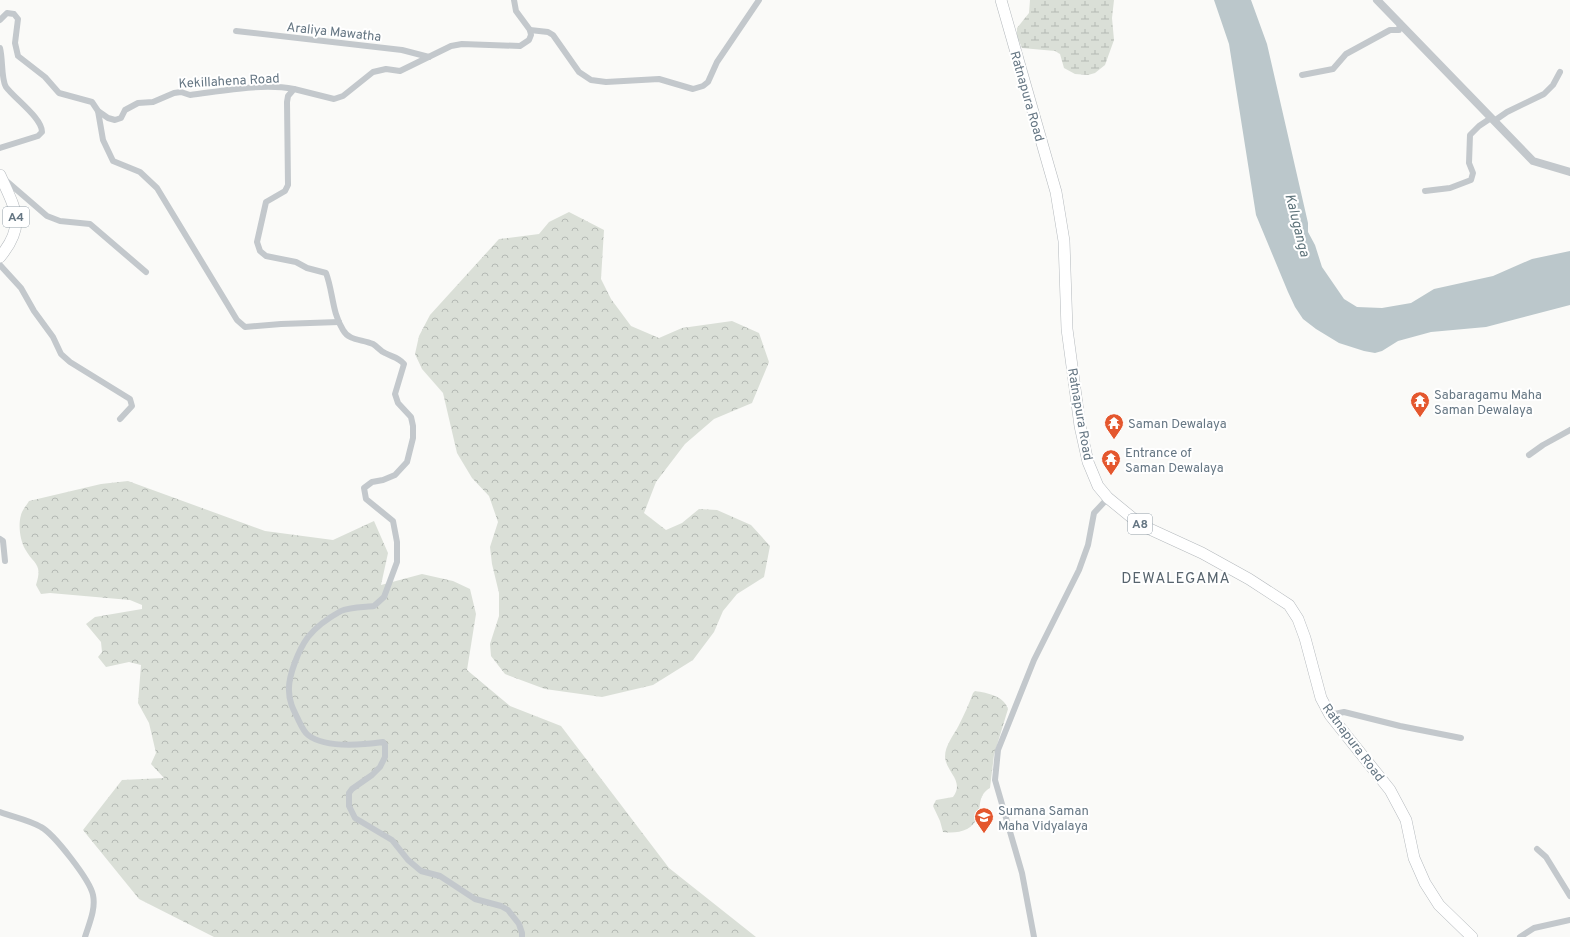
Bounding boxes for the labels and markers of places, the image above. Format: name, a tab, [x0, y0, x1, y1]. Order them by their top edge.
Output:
place label: Sabaragamu Maha Saman Dewalaya	[1434, 388, 1542, 419]
temple icon: Sabaragamu Maha Saman Dewalaya	[1409, 390, 1431, 418]
temple icon: Saman Dewalaya	[1103, 412, 1125, 440]
place label: Saman Dewalaya	[1128, 417, 1227, 433]
place label: Entrance of Saman Dewalaya	[1125, 446, 1224, 477]
temple icon: Entrance of Saman Dewalaya	[1100, 448, 1122, 476]
place label: Sumana Saman Maha Vidyalaya	[998, 804, 1089, 835]
school or university icon: Sumana Saman Maha Vidyalaya	[973, 806, 995, 834]

